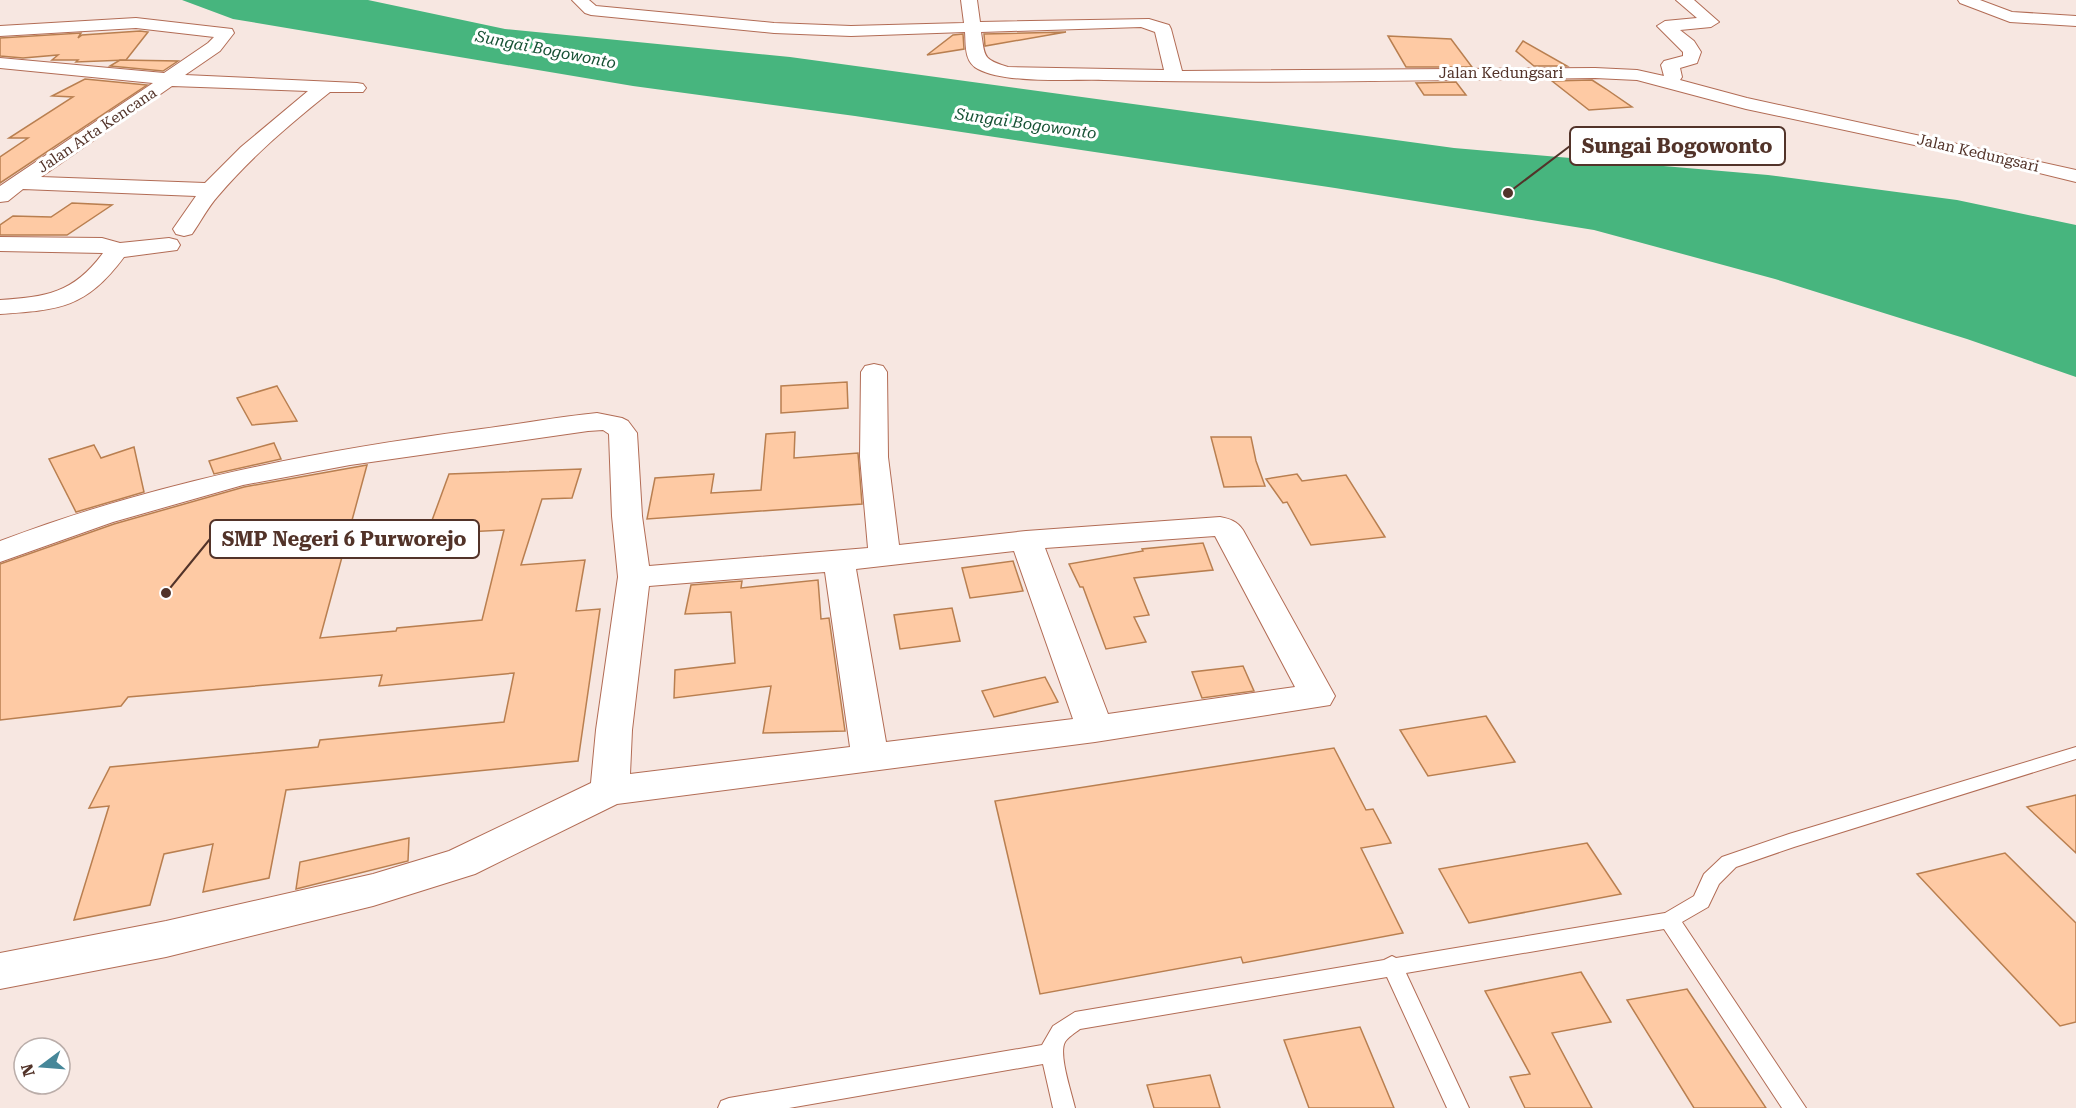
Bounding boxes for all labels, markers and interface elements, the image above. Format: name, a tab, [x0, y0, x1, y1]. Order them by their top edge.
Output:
water label: Sungai Bogowonto	[473, 26, 618, 72]
street label: Jalan Kedungsari	[1439, 64, 1564, 82]
street label: Jalan Arta Kencana	[34, 83, 160, 177]
water label: Sungai Bogowonto	[953, 104, 1098, 143]
callout: Sungai Bogowonto	[1570, 127, 1785, 165]
street label: Jalan Kedungsari	[1915, 130, 2041, 176]
text: Sungai Bogowonto	[1582, 134, 1772, 158]
callout: SMP Negeri 6 Purworejo	[210, 520, 479, 558]
text: SMP Negeri 6 Purworejo	[222, 527, 466, 551]
north arrow	[12, 1036, 72, 1096]
text: N	[17, 1061, 39, 1079]

